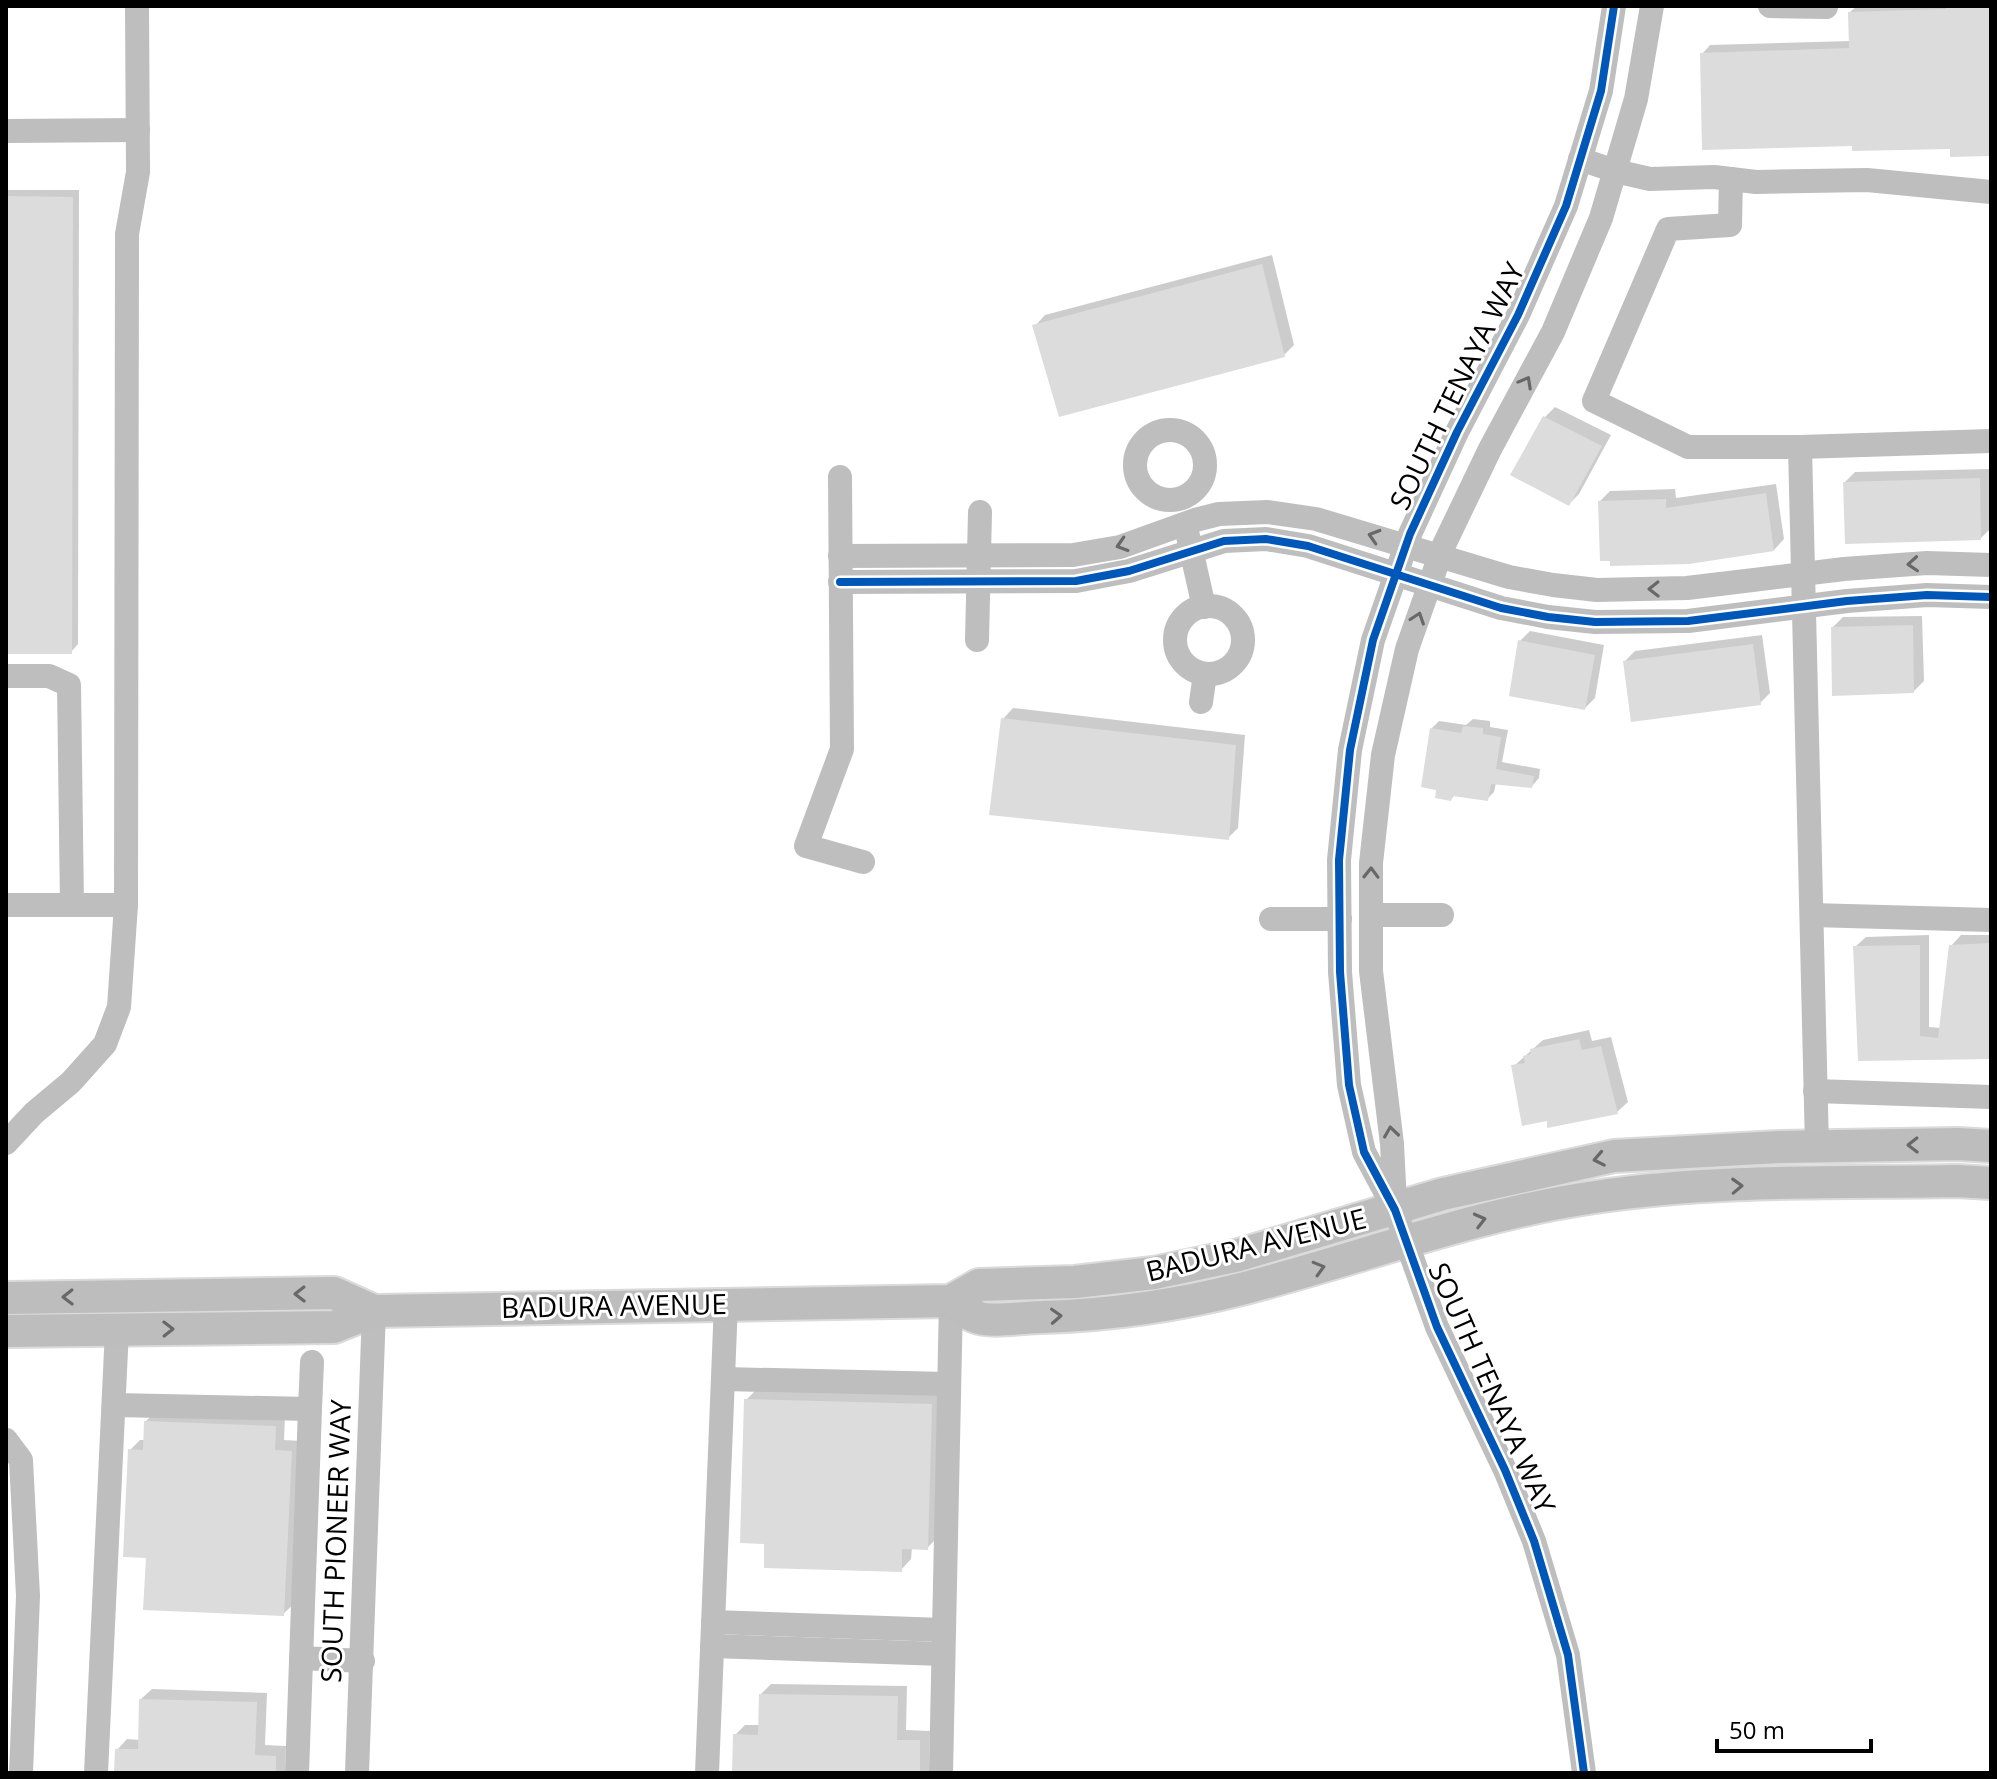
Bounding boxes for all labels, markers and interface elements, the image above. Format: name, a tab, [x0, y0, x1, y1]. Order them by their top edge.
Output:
street label: SOUTH TENAYA WAY	[1380, 255, 1533, 515]
one-way arrow	[1516, 377, 1532, 391]
one-way arrow	[1367, 529, 1381, 545]
one-way arrow	[1115, 536, 1129, 552]
one-way arrow	[1906, 555, 1919, 572]
one-way arrow	[1647, 580, 1660, 597]
one-way arrow	[1409, 612, 1425, 626]
one-way arrow	[1363, 866, 1380, 879]
one-way arrow	[1382, 1125, 1399, 1138]
one-way arrow	[1906, 1136, 1919, 1154]
one-way arrow	[1593, 1150, 1607, 1167]
one-way arrow	[1731, 1177, 1744, 1194]
street label: BADURA AVENUE	[1142, 1198, 1370, 1290]
one-way arrow	[1473, 1212, 1486, 1229]
street label: SOUTH TENAYA WAY	[1421, 1256, 1565, 1519]
one-way arrow	[1311, 1261, 1325, 1277]
street label: BADURA AVENUE	[501, 1284, 727, 1326]
one-way arrow	[293, 1285, 306, 1303]
one-way arrow	[61, 1288, 74, 1306]
one-way arrow	[1050, 1308, 1063, 1325]
one-way arrow	[162, 1320, 175, 1337]
street label: SOUTH PIONEER WAY	[311, 1398, 359, 1683]
scale bar	[1717, 1703, 1871, 1753]
text: 50 m	[1729, 1713, 1785, 1746]

